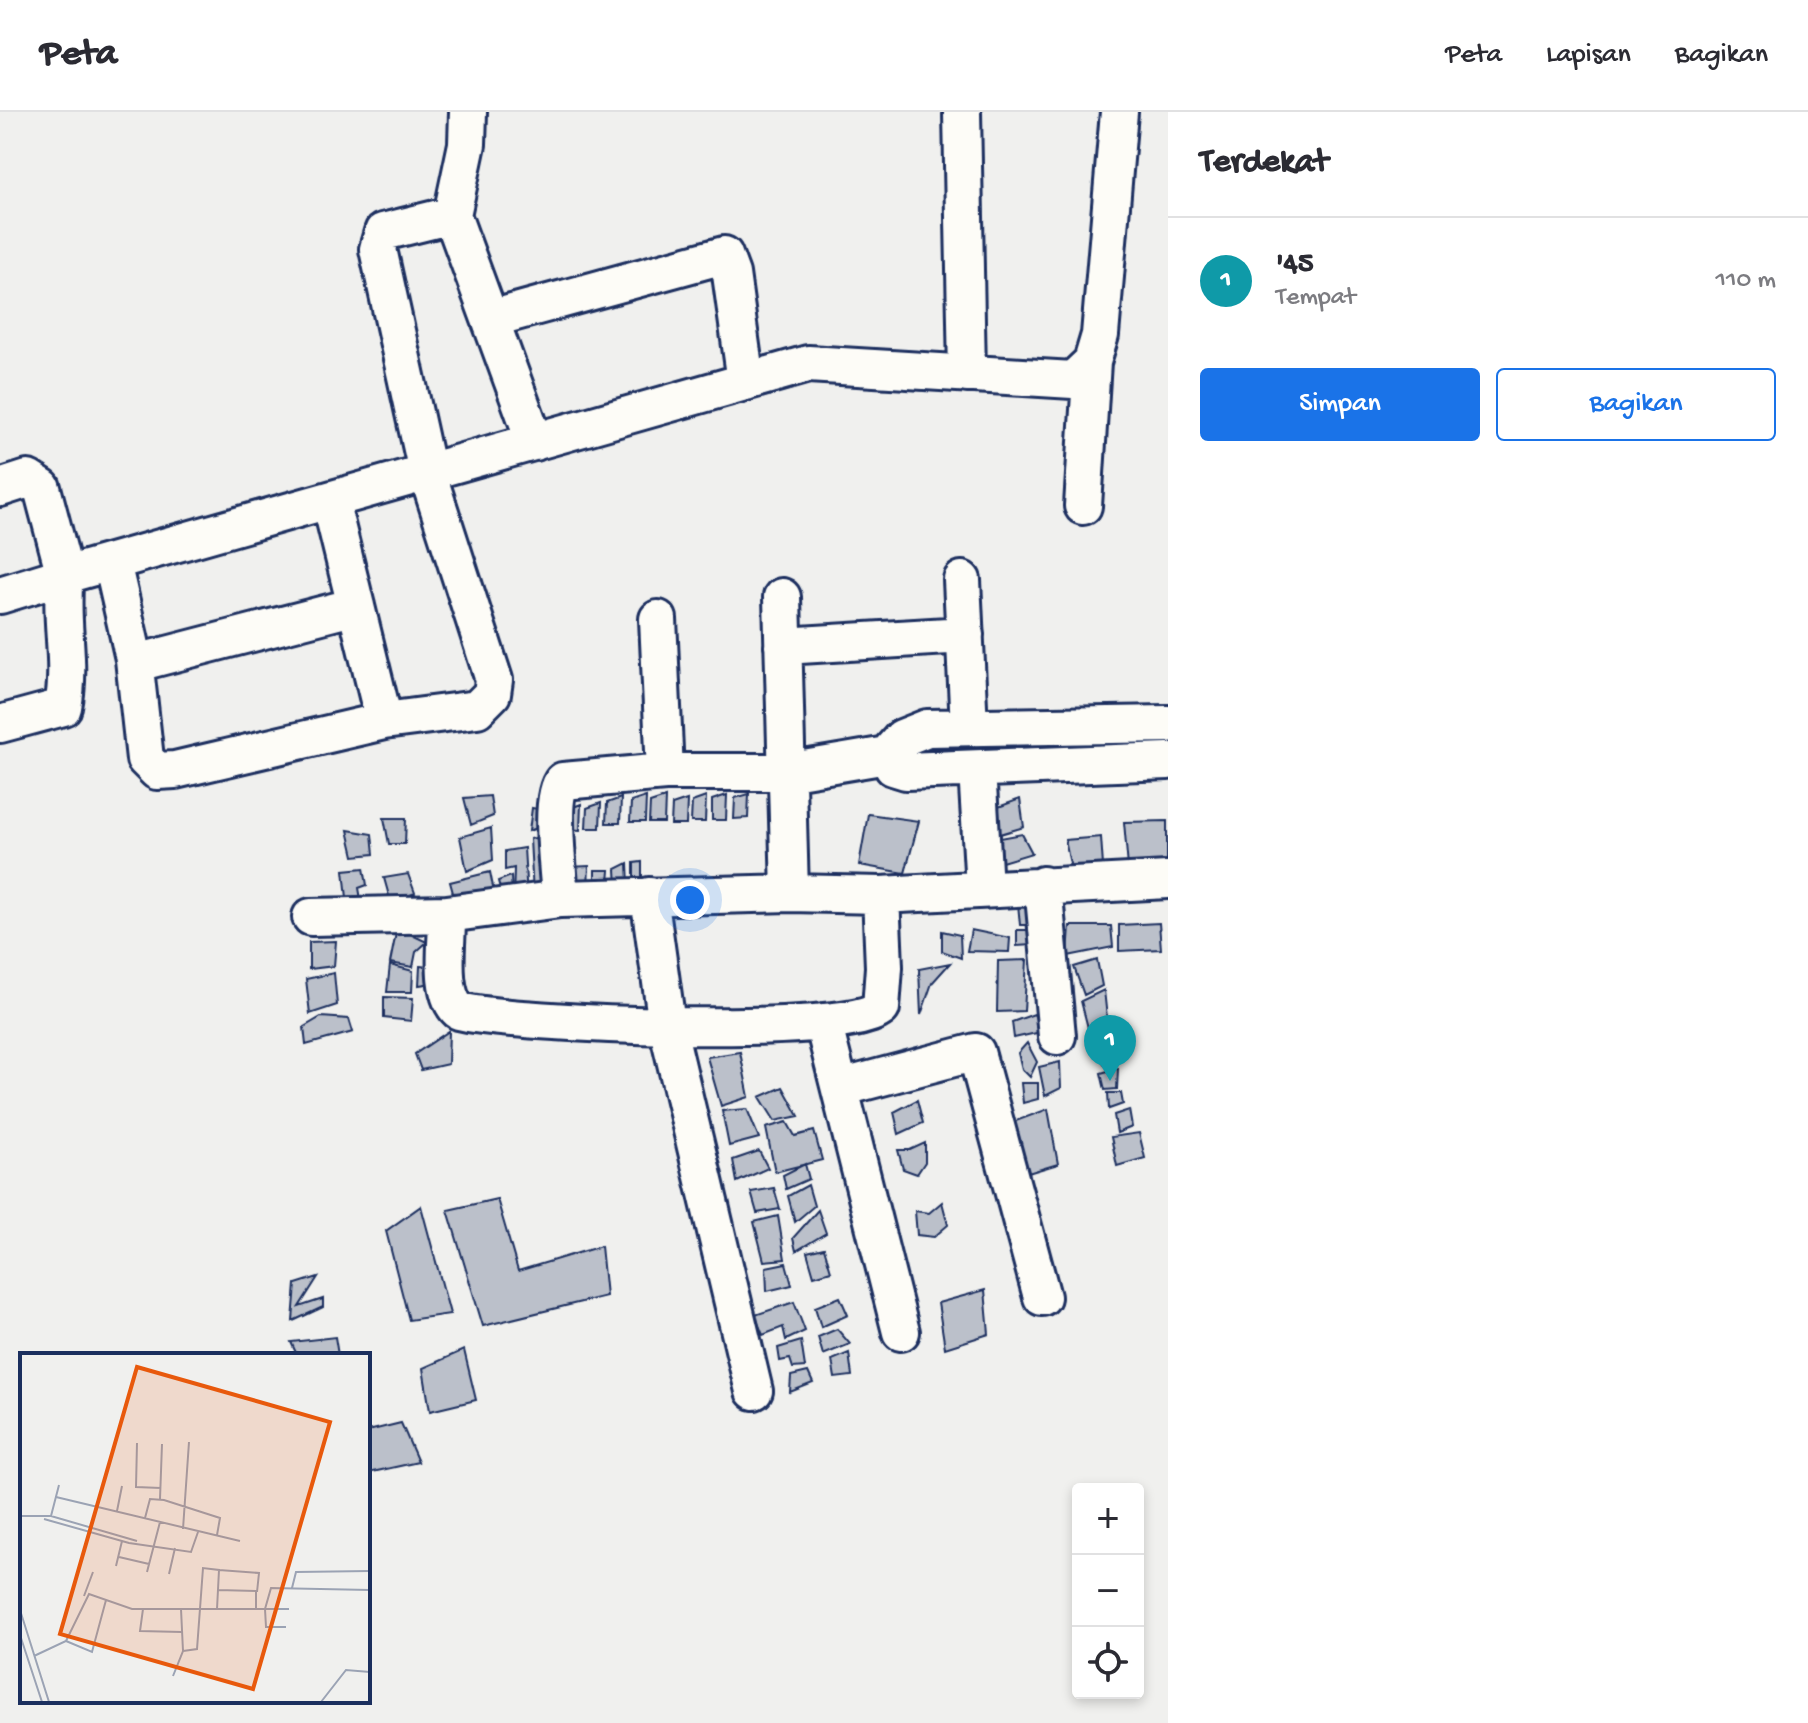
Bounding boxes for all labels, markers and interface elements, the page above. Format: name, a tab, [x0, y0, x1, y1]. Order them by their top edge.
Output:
text: Peta	[40, 33, 117, 77]
text: Peta	[1445, 39, 1502, 72]
text: Lapisan	[1546, 39, 1631, 72]
text: Bagikan	[1675, 39, 1768, 72]
text: Terdekat	[1200, 144, 1328, 184]
text: '45	[1276, 248, 1314, 283]
text: 1	[1221, 266, 1231, 297]
text: 110 m	[1716, 266, 1776, 297]
text: Tempat	[1276, 283, 1356, 314]
button: Simpan	[1200, 368, 1480, 441]
button: Bagikan	[1496, 368, 1776, 441]
your location	[670, 880, 710, 920]
pin: 1	[1084, 1015, 1136, 1081]
inset map	[20, 1353, 370, 1703]
map controls	[1072, 1483, 1144, 1699]
button: +	[1072, 1483, 1144, 1555]
button: −	[1072, 1555, 1144, 1627]
button: locate	[1072, 1627, 1144, 1699]

